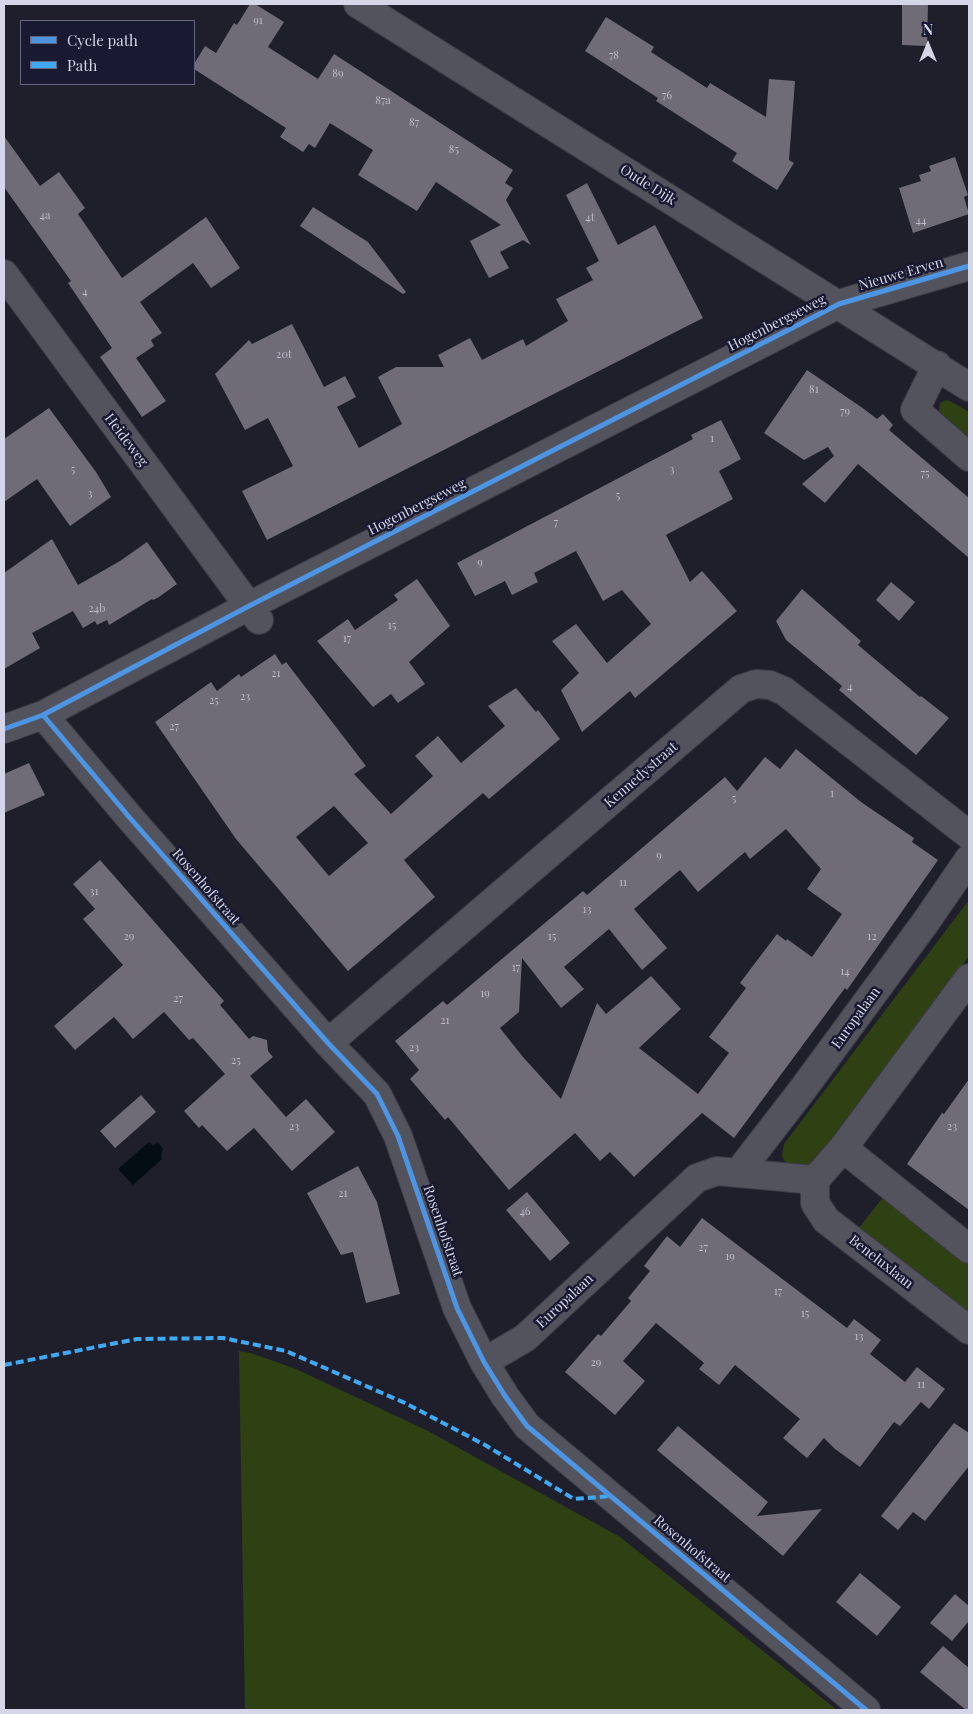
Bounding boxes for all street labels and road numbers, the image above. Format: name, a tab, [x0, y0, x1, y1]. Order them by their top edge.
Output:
street label: Oude Dijk	[617, 161, 679, 209]
street label: Nieuwe Erven	[857, 254, 945, 294]
street label: Hogenbergseweg	[725, 291, 829, 355]
street label: Heideweg	[101, 410, 151, 470]
street label: Hogenbergseweg	[365, 475, 469, 539]
street label: Kennedystraat	[601, 739, 681, 811]
street label: Rosenhofstraat	[168, 846, 244, 928]
street label: Europalaan	[828, 984, 884, 1052]
street label: Rosenhofstraat	[420, 1183, 466, 1279]
street label: Beneluxlaan	[846, 1232, 916, 1292]
street label: Europalaan	[533, 1270, 597, 1332]
street label: Rosenhofstraat	[650, 1512, 734, 1586]

